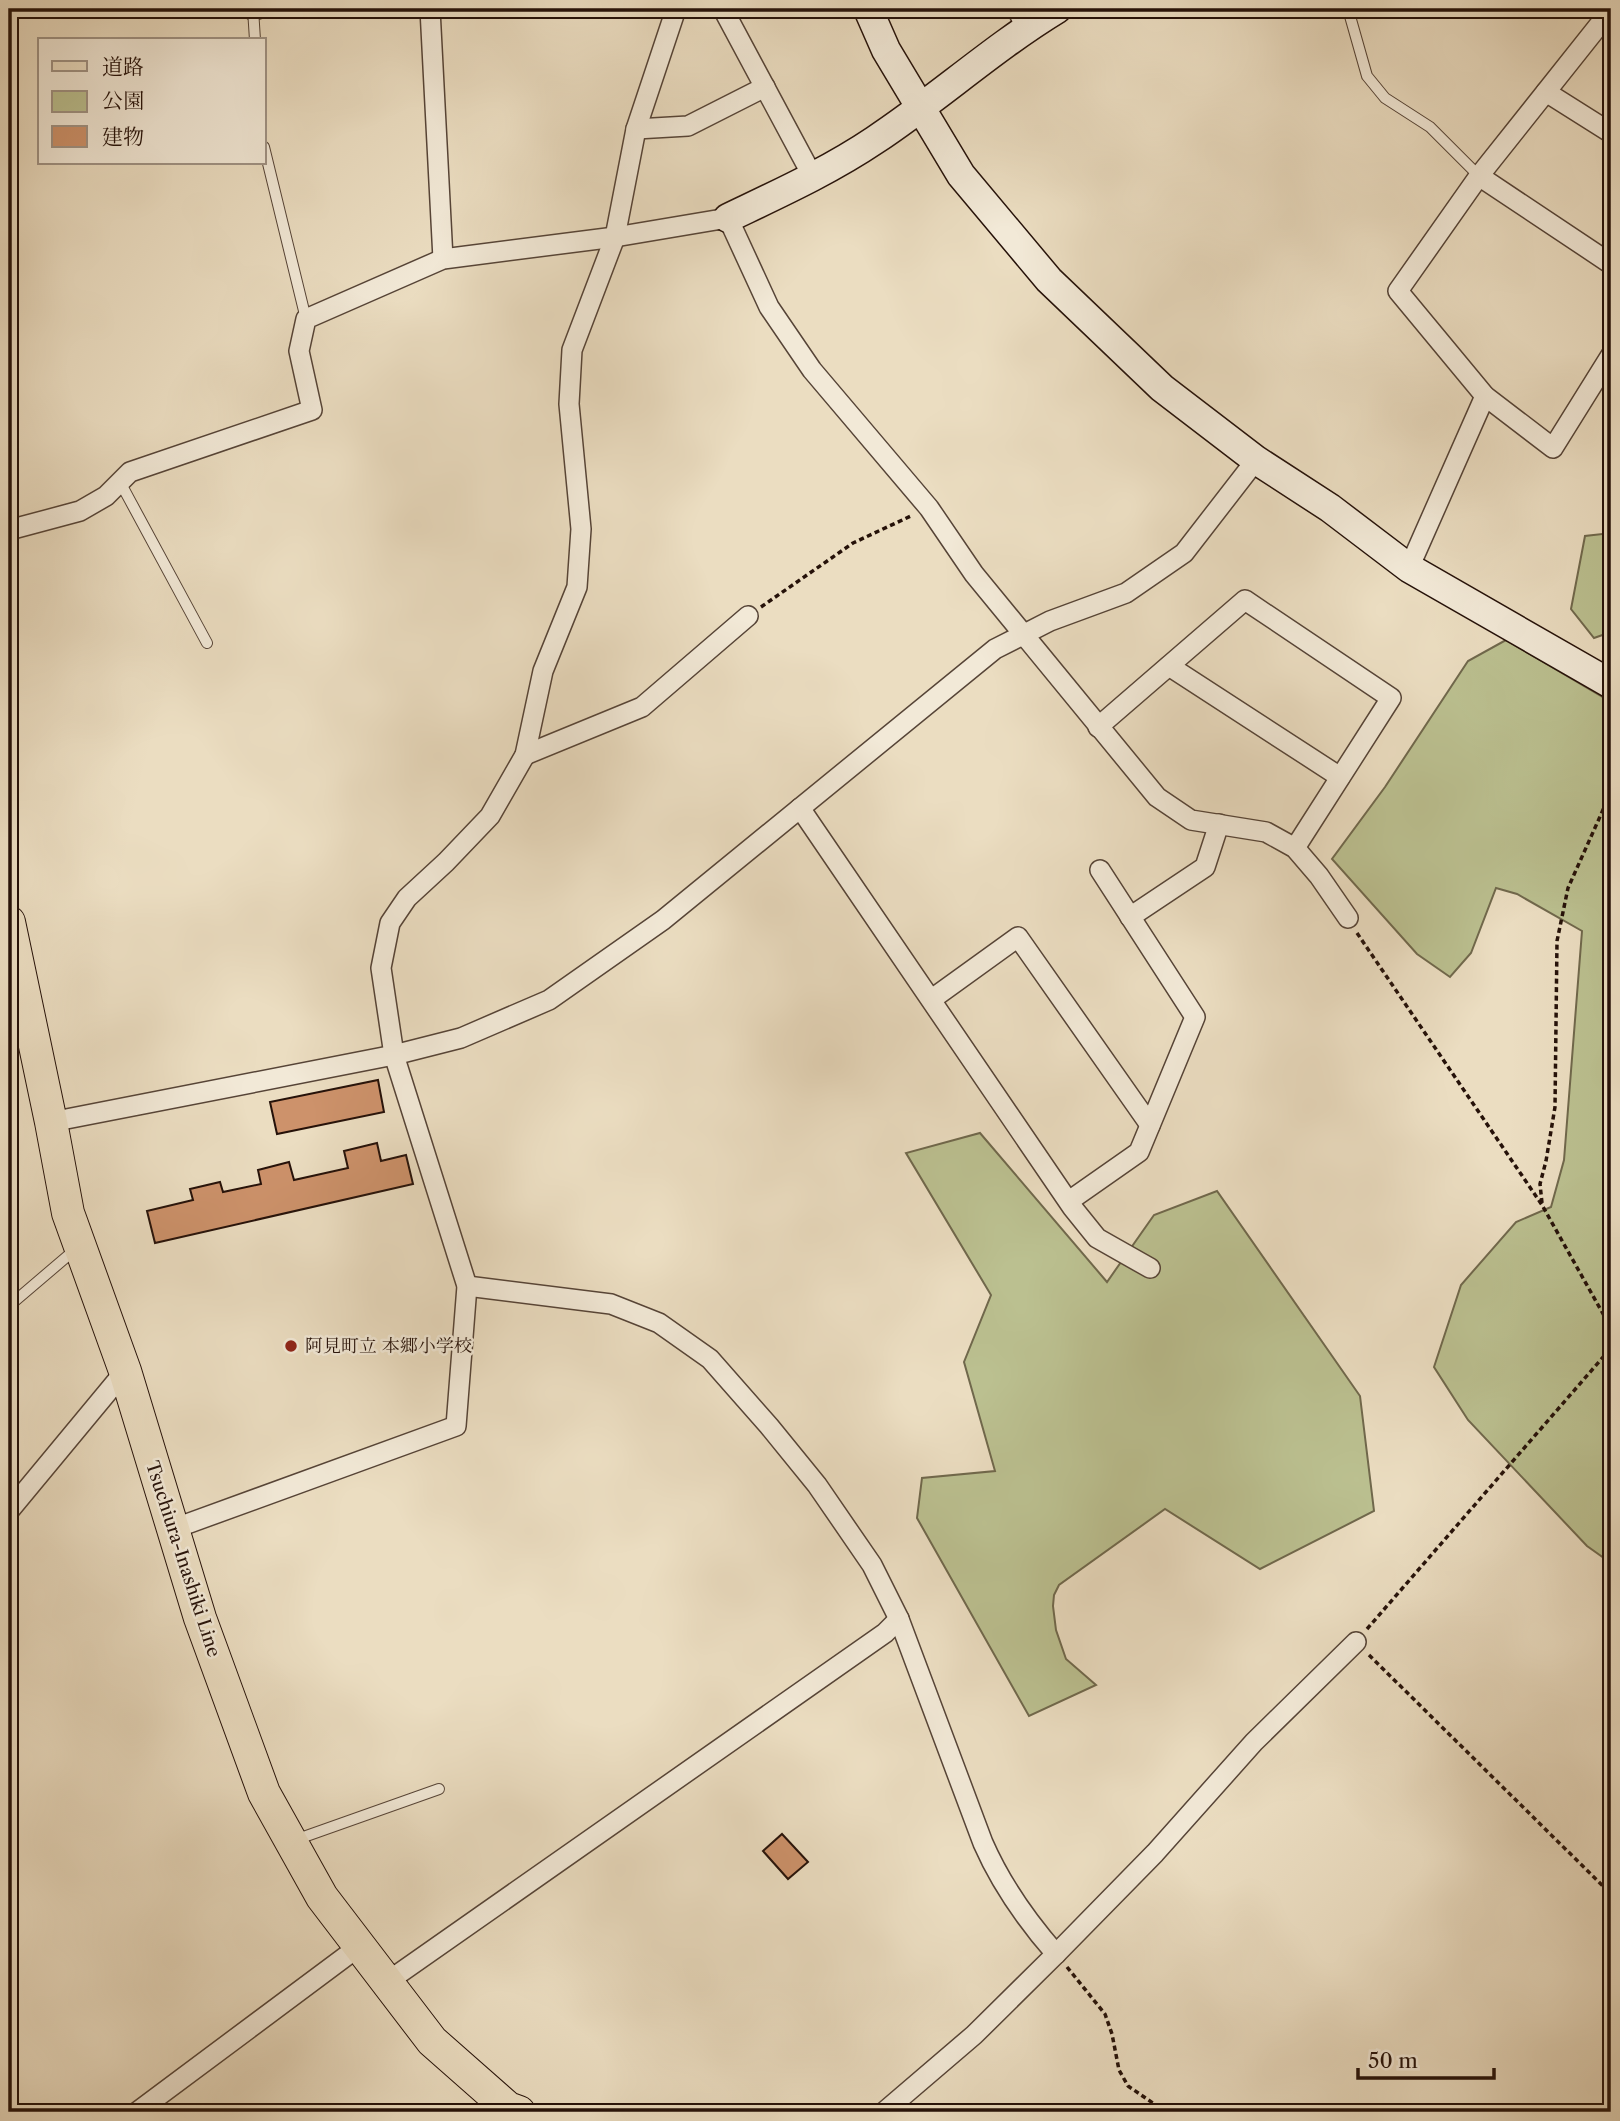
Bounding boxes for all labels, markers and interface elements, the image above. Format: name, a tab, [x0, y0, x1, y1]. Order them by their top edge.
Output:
legend	[38, 38, 266, 164]
text: 道路	[102, 54, 144, 79]
text: 公園	[102, 88, 144, 113]
text: 建物	[102, 124, 144, 149]
place label: 阿見町立 本郷小学校	[305, 1335, 472, 1357]
marker: 阿見町立 本郷小学校	[283, 1338, 299, 1354]
street label: Tsuchiura-Inashiki Line	[141, 1458, 225, 1660]
scale bar	[1358, 2037, 1494, 2081]
text: 50 m	[1368, 2048, 1418, 2073]

